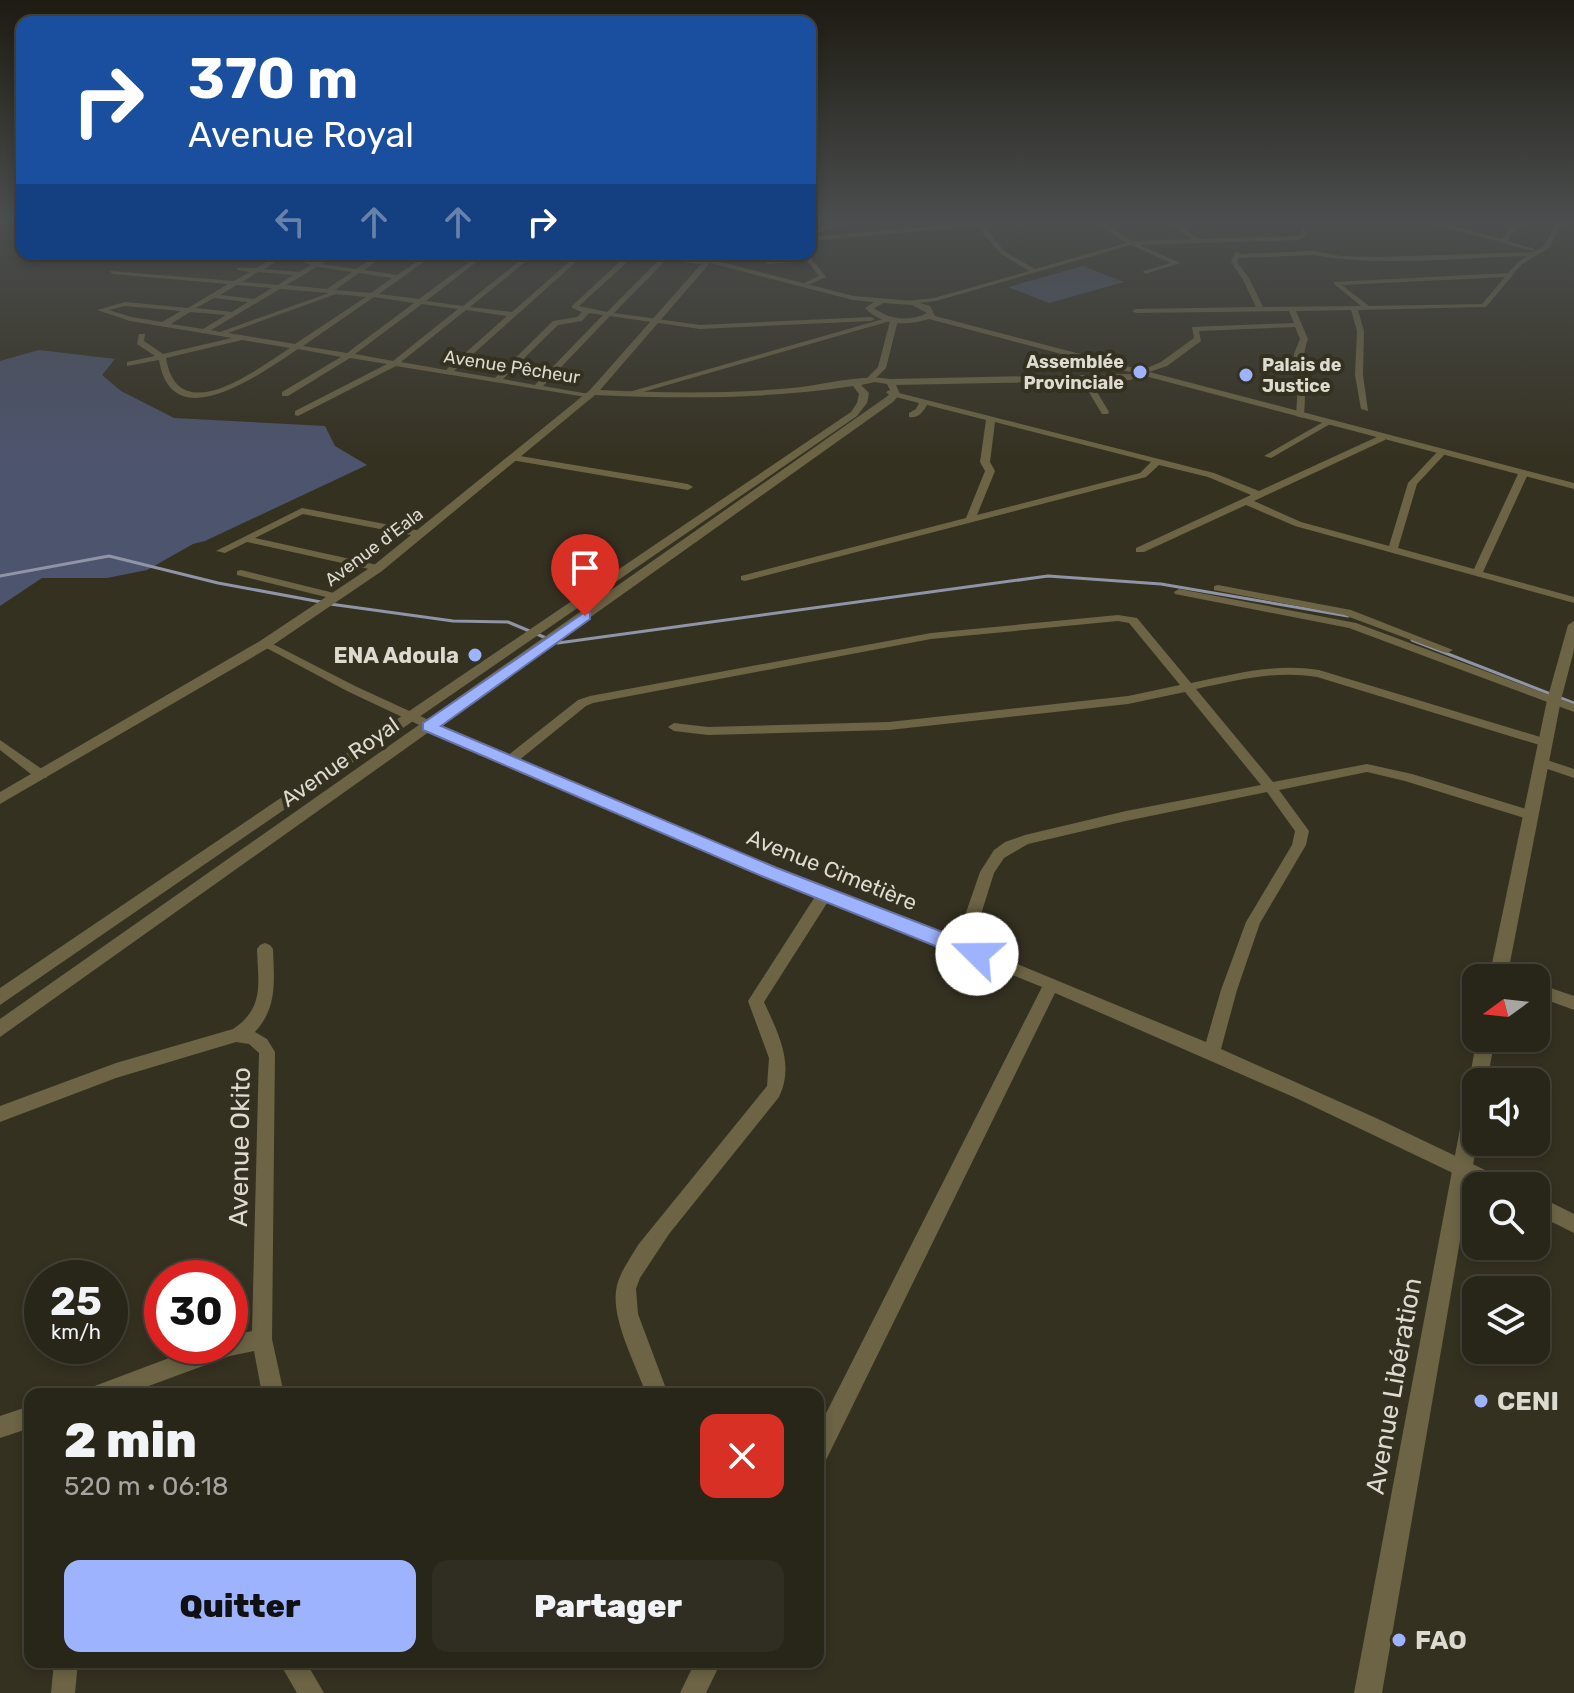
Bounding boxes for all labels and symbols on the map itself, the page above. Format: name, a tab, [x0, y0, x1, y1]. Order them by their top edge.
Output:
street label: Avenue Pêcheur	[442, 345, 582, 389]
place label: Assemblée Provinciale	[1023, 351, 1124, 394]
place label: Palais de Justice	[1262, 354, 1342, 397]
marker: Assemblée Provinciale	[1131, 363, 1149, 381]
marker: Palais de Justice	[1237, 366, 1255, 384]
street label: Avenue d'Eala	[321, 503, 427, 591]
pin	[551, 534, 619, 616]
place label: ENA Adoula	[333, 642, 459, 669]
marker: ENA Adoula	[466, 646, 484, 664]
street label: Avenue Royal	[276, 711, 404, 813]
street label: Avenue Cimetière	[743, 824, 921, 916]
position arrow	[935, 912, 1019, 996]
north arrow	[1462, 964, 1550, 1052]
street label: Avenue Okito	[223, 1067, 257, 1227]
speed limit sign: 30	[144, 1260, 248, 1364]
street label: Avenue Libération	[1360, 1275, 1428, 1497]
place label: CENI	[1497, 1386, 1559, 1417]
marker: CENI	[1472, 1392, 1490, 1410]
place label: FAO	[1415, 1625, 1467, 1656]
marker: FAO	[1390, 1631, 1408, 1649]

